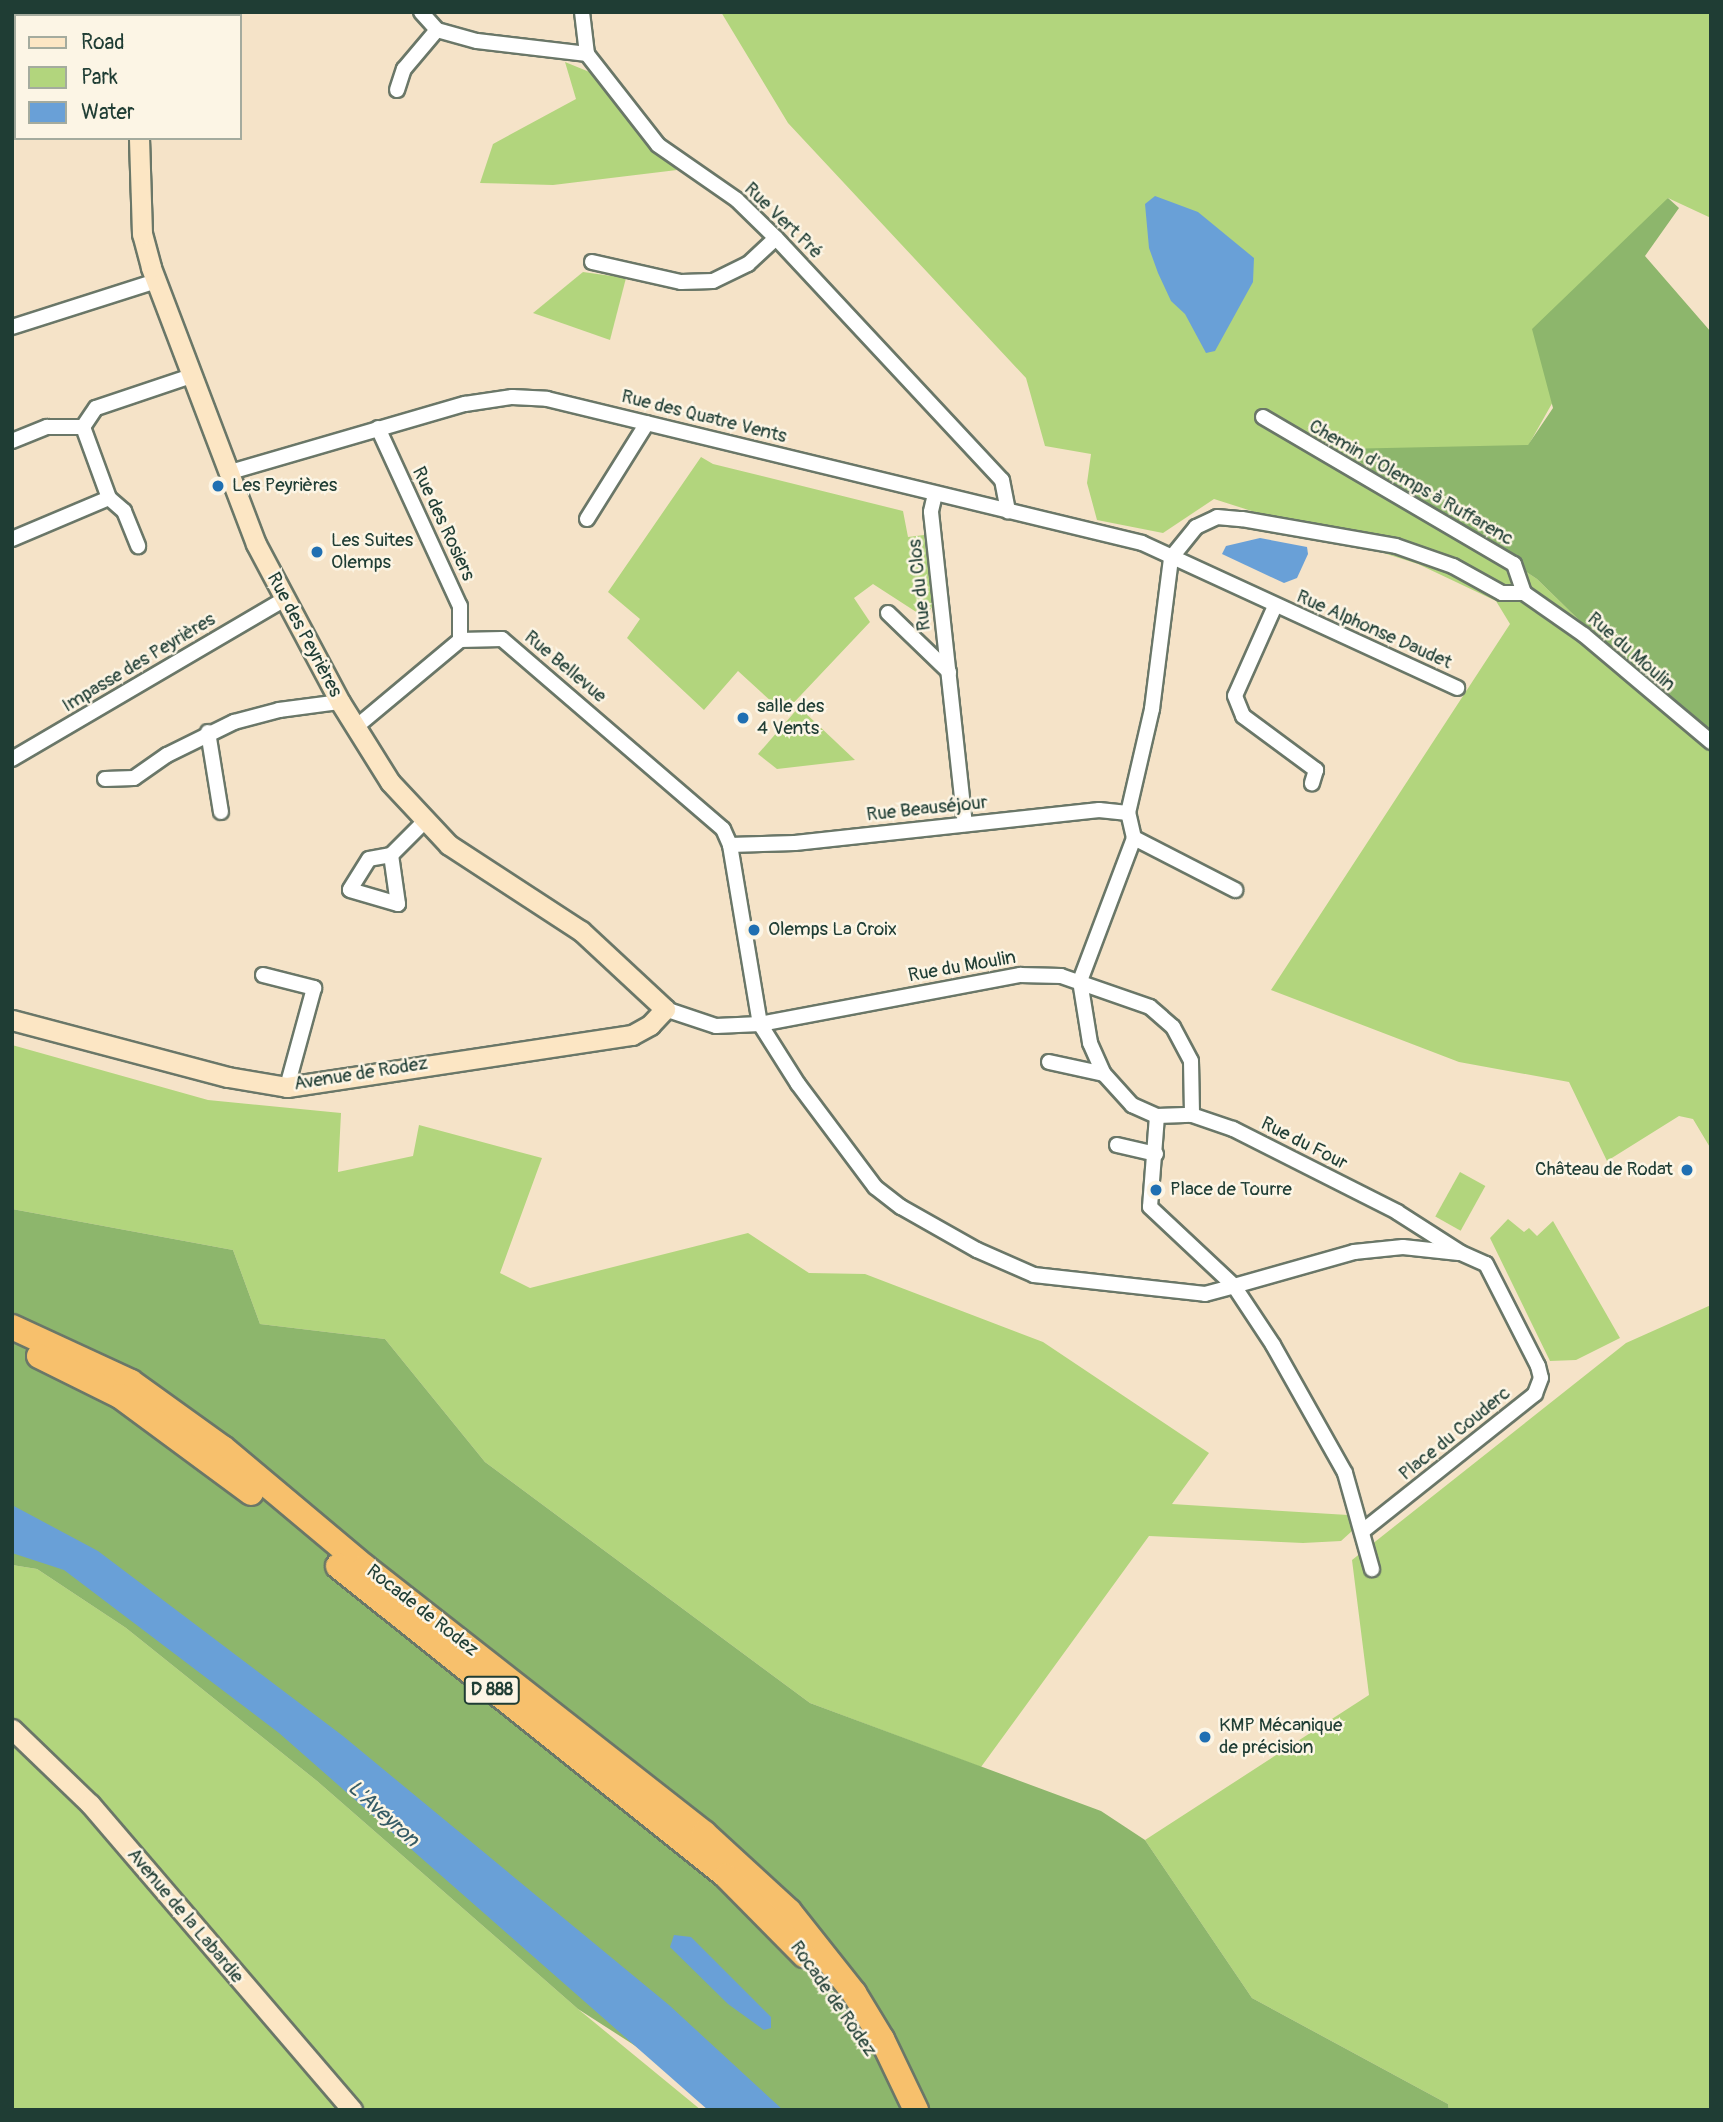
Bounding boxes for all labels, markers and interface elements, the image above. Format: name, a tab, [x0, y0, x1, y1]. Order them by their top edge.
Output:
legend	[14, 14, 242, 140]
text: Road	[81, 29, 125, 56]
text: Park	[81, 64, 118, 91]
text: Water	[81, 99, 134, 126]
street label: Rue Vert Pré	[739, 178, 827, 264]
street label: Rue des Quatre Vents	[619, 385, 789, 449]
street label: Chemin d'Olemps à Ruffarenc	[1305, 415, 1517, 551]
street label: Rue des Rosiers	[407, 463, 479, 585]
place label: Les Peyrières	[232, 475, 337, 497]
marker: Les Peyrières	[210, 478, 226, 494]
place label: Les Suites Olemps	[331, 530, 413, 574]
street label: Rue du Clos	[904, 538, 936, 632]
marker: Les Suites Olemps	[309, 544, 325, 560]
street label: Rue des Peyrières	[262, 569, 346, 701]
street label: Rue Alphonse Daudet	[1293, 586, 1455, 674]
street label: Impasse des Peyrières	[58, 608, 220, 718]
street label: Rue du Moulin	[1582, 608, 1680, 696]
street label: Rue Bellevue	[519, 626, 611, 708]
place label: salle des 4 Vents	[757, 696, 824, 740]
marker: salle des 4 Vents	[735, 710, 751, 726]
street label: Rue Beauséjour	[865, 791, 989, 827]
place label: Olemps La Croix	[768, 919, 897, 941]
marker: Olemps La Croix	[746, 922, 762, 938]
street label: Rue du Moulin	[906, 946, 1018, 988]
street label: Avenue de Rodez	[292, 1052, 430, 1096]
street label: Rue du Four	[1257, 1112, 1351, 1176]
place label: Château de Rodat	[1535, 1159, 1673, 1181]
marker: Château de Rodat	[1679, 1162, 1695, 1178]
place label: Place de Tourre	[1170, 1179, 1292, 1201]
marker: Place de Tourre	[1148, 1182, 1164, 1198]
street label: Place du Couderc	[1395, 1382, 1515, 1486]
street label: Rocade de Rodez	[362, 1560, 482, 1662]
road number: D 888	[462, 1675, 522, 1704]
place label: KMP Mécanique de précision	[1219, 1715, 1342, 1759]
marker: KMP Mécanique de précision	[1197, 1729, 1213, 1745]
water label: L'Aveyron	[342, 1775, 424, 1853]
street label: Avenue de la Labardie	[122, 1844, 248, 1988]
street label: Rocade de Rodez	[785, 1937, 881, 2061]

